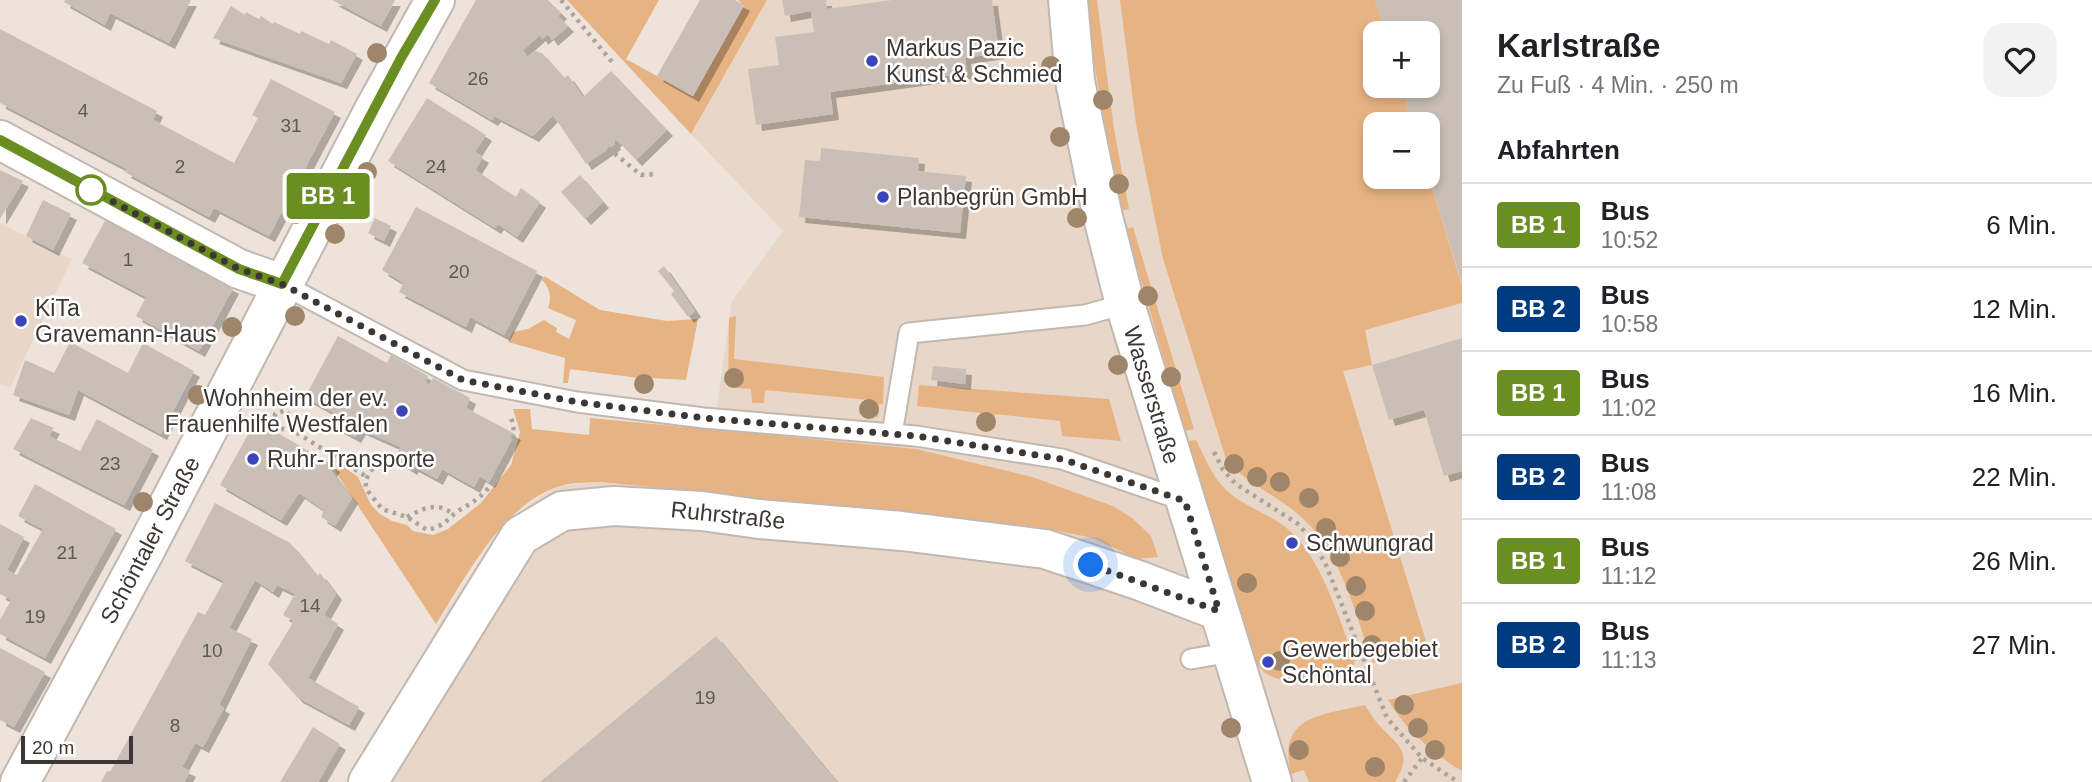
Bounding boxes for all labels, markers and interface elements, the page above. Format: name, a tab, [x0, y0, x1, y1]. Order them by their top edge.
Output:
map controls	[1363, 21, 1440, 189]
button: +	[1363, 21, 1440, 98]
button: heart	[1983, 23, 2057, 97]
text: Karlstraße	[1497, 27, 1660, 64]
place label: Markus Pazic Kunst & Schmied	[886, 35, 1062, 87]
marker: Markus Pazic Kunst & Schmied	[864, 53, 880, 69]
house number: 26	[467, 68, 489, 89]
text: Zu Fuß · 4 Min. · 250 m	[1497, 72, 1739, 98]
house number: 4	[78, 100, 89, 121]
button: −	[1363, 112, 1440, 189]
house number: 31	[280, 115, 302, 136]
text: Abfahrten	[1497, 135, 1620, 165]
house number: 2	[175, 156, 185, 177]
house number: 24	[425, 156, 447, 177]
line badge: BB 1	[279, 173, 377, 219]
unlabelled marker	[76, 175, 106, 205]
text: BB 1	[301, 182, 355, 209]
place label: Planbegrün GmbH	[897, 184, 1088, 210]
marker: Planbegrün GmbH	[875, 189, 891, 205]
text: Bus	[1601, 196, 1650, 226]
text: 6 Min.	[1986, 210, 2057, 240]
text: BB 1	[1511, 211, 1566, 238]
text: 10:52	[1601, 227, 1658, 253]
house number: 1	[123, 249, 133, 270]
house number: 20	[448, 261, 470, 282]
text: Bus	[1601, 280, 1650, 310]
text: 12 Min.	[1972, 294, 2057, 324]
place label: KiTa Gravemann-Haus	[35, 295, 217, 347]
text: BB 2	[1511, 295, 1566, 322]
text: 10:58	[1601, 311, 1658, 337]
marker: KiTa Gravemann-Haus	[13, 313, 29, 329]
street label: Wasserstraße	[1119, 323, 1185, 467]
text: Bus	[1601, 364, 1650, 394]
text: 16 Min.	[1972, 378, 2057, 408]
text: BB 1	[1511, 379, 1566, 406]
place label: Wohnheim der ev. Frauenhilfe Westfalen	[165, 385, 388, 437]
text: 11:02	[1601, 395, 1657, 421]
marker: Wohnheim der ev. Frauenhilfe Westfalen	[394, 403, 410, 419]
place label: Ruhr-Transporte	[267, 446, 435, 472]
text: Bus	[1601, 448, 1650, 478]
marker: Ruhr-Transporte	[245, 451, 261, 467]
street label: Schöntaler Straße	[95, 452, 205, 628]
house number: 23	[99, 453, 121, 474]
text: 22 Min.	[1972, 462, 2057, 492]
text: BB 2	[1511, 463, 1566, 490]
text: 11:08	[1601, 479, 1657, 505]
street label: Ruhrstraße	[669, 496, 787, 534]
place label: Schwungrad	[1306, 530, 1434, 556]
text: Bus	[1601, 532, 1650, 562]
marker: Schwungrad	[1284, 535, 1300, 551]
house number: 21	[56, 542, 78, 563]
text: 26 Min.	[1972, 546, 2057, 576]
your location	[1073, 547, 1108, 582]
text: BB 1	[1511, 547, 1566, 574]
text: 11:12	[1601, 563, 1657, 589]
house number: 14	[299, 595, 321, 616]
house number: 19	[24, 606, 46, 627]
text: Bus	[1601, 616, 1650, 646]
text: 27 Min.	[1972, 630, 2057, 660]
text: BB 2	[1511, 631, 1566, 658]
place label: Gewerbegebiet Schöntal	[1282, 636, 1439, 688]
house number: 10	[201, 640, 223, 661]
text: 11:13	[1601, 647, 1657, 673]
marker: Gewerbegebiet Schöntal	[1260, 654, 1276, 670]
house number: 19	[694, 687, 716, 708]
house number: 8	[170, 715, 180, 736]
scale bar	[21, 733, 133, 765]
text: 20 m	[32, 737, 74, 758]

